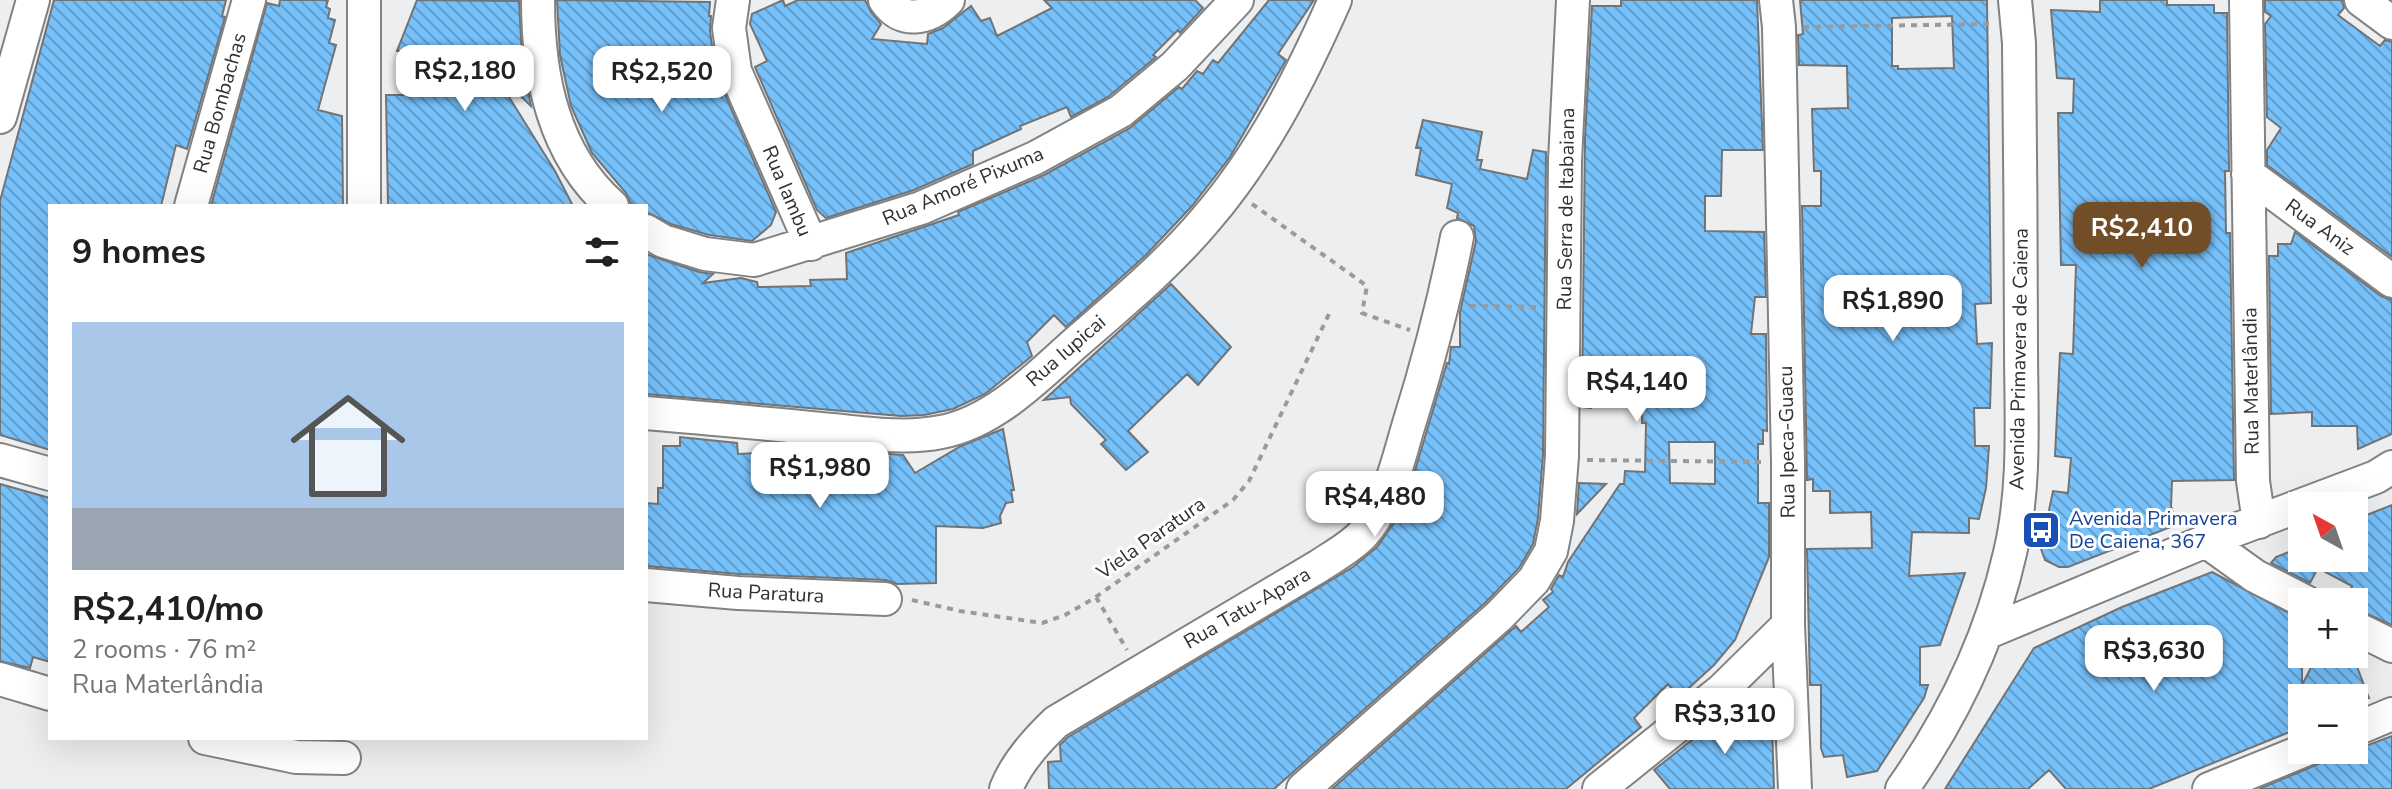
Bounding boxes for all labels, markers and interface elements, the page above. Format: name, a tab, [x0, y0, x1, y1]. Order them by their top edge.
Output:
street label: Rua Bombachas	[187, 29, 253, 177]
pin: R$2,180	[391, 45, 539, 113]
pin: R$2,520	[588, 46, 736, 114]
text: R$2,180	[414, 53, 516, 88]
text: R$2,520	[611, 54, 713, 89]
street label: Rua Serra de Itabaiana	[1551, 107, 1581, 311]
street label: Rua Amoré Pixuma	[878, 140, 1048, 232]
street label: Rua Iambu	[756, 142, 818, 240]
street label: Rua Aniz	[2280, 193, 2360, 261]
pin: R$2,410	[2068, 202, 2216, 270]
text: R$2,410	[2091, 210, 2193, 245]
street label: Avenida Primavera de Caiena	[2003, 228, 2035, 490]
text: 9 homes	[72, 229, 206, 275]
icon: filters	[580, 230, 624, 274]
pin: R$1,890	[1819, 275, 1967, 343]
text: R$1,890	[1842, 283, 1944, 318]
street label: Rua Materlândia	[2236, 307, 2266, 455]
street label: Rua Iupicai	[1020, 309, 1112, 393]
pin: R$4,140	[1563, 356, 1711, 424]
text: R$4,140	[1586, 364, 1688, 399]
street label: Rua Ipeca-Guacu	[1772, 365, 1802, 519]
icon: home	[276, 374, 420, 518]
pin: R$1,980	[746, 442, 894, 510]
text: R$1,980	[769, 450, 871, 485]
pin: R$4,480	[1301, 471, 1449, 539]
text: R$4,480	[1324, 479, 1426, 514]
street label: Viela Paratura	[1090, 491, 1211, 586]
north arrow	[2288, 492, 2368, 572]
map controls	[2288, 492, 2368, 764]
place label: Avenida Primavera De Caiena, 367	[2069, 505, 2238, 555]
bus stop icon: Avenida Primavera De Caiena, 367	[2020, 509, 2062, 551]
street label: Rua Tatu-Apara	[1179, 561, 1315, 655]
street label: Rua Paratura	[707, 576, 825, 610]
text: R$2,410/mo	[72, 586, 264, 632]
button: +	[2288, 588, 2368, 668]
pin: R$3,630	[2080, 625, 2228, 693]
text: 2 rooms · 76 m²	[72, 632, 256, 667]
text: R$3,630	[2103, 633, 2205, 668]
text: Rua Materlândia	[72, 667, 264, 702]
button: −	[2288, 684, 2368, 764]
pin: R$3,310	[1651, 688, 1799, 756]
text: R$3,310	[1674, 696, 1776, 731]

